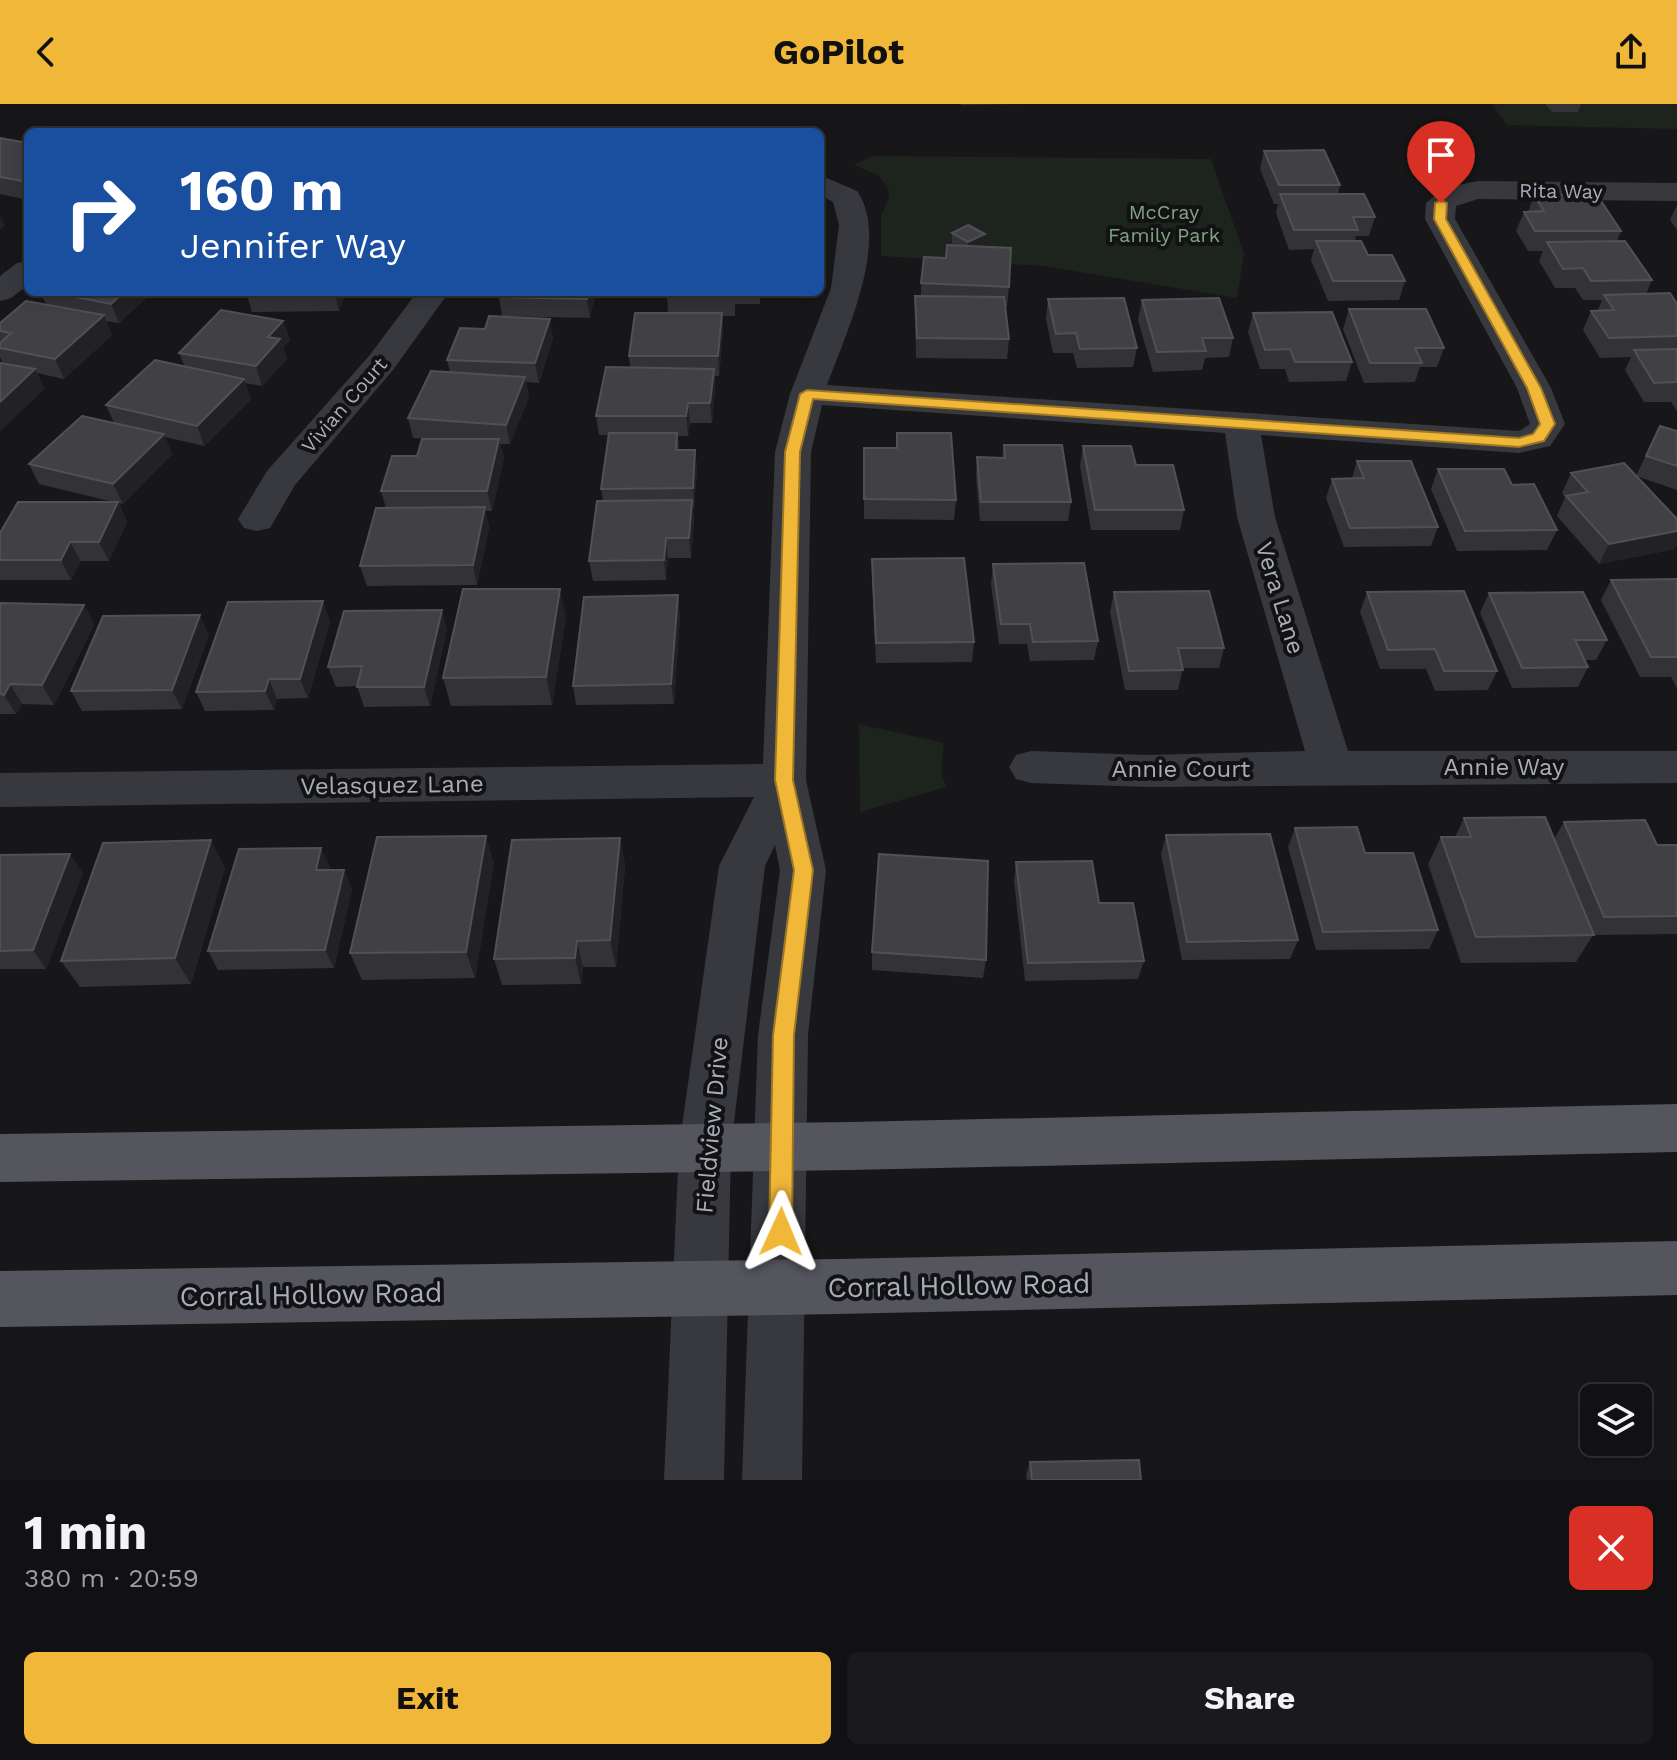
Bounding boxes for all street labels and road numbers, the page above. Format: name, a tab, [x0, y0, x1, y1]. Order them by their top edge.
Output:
street label: Rita Way	[1519, 178, 1604, 204]
street label: Vivian Court	[296, 352, 392, 458]
street label: Vera Lane	[1250, 539, 1310, 657]
street label: Annie Way	[1444, 753, 1565, 781]
street label: Annie Court	[1112, 755, 1250, 783]
street label: Velasquez Lane	[300, 769, 484, 801]
street label: Fieldview Drive	[690, 1036, 734, 1214]
street label: Corral Hollow Road	[827, 1267, 1091, 1304]
street label: Corral Hollow Road	[179, 1276, 443, 1313]

